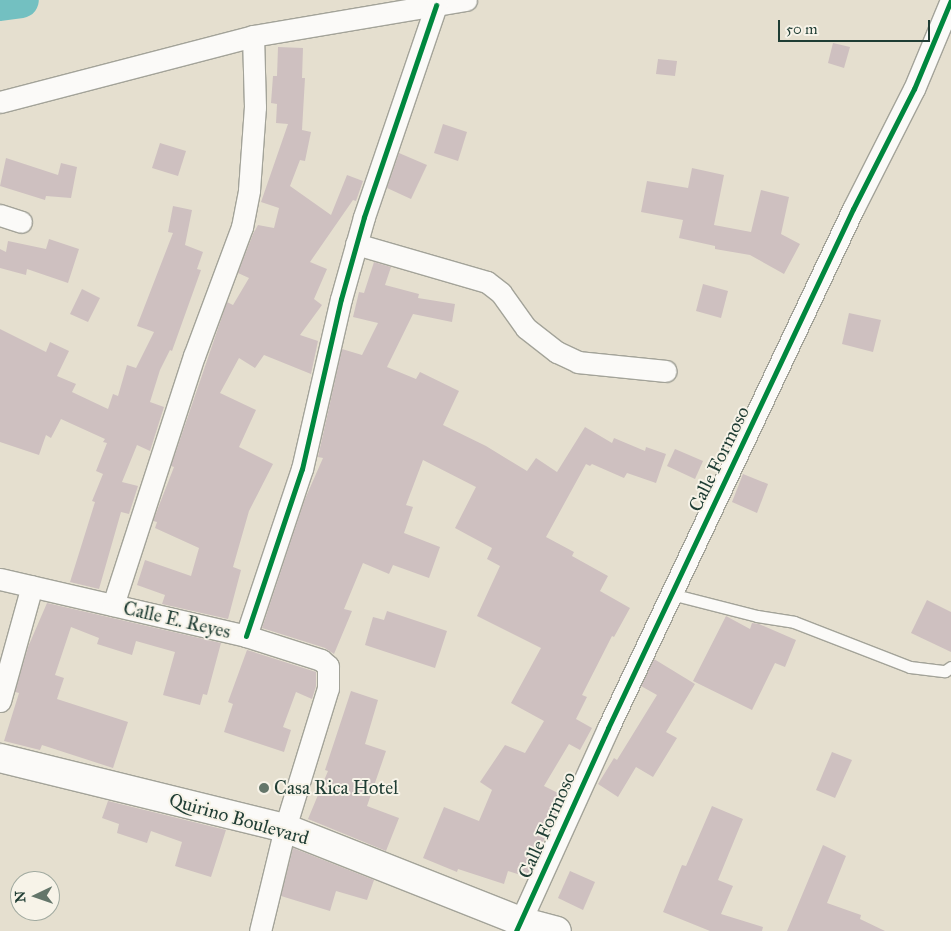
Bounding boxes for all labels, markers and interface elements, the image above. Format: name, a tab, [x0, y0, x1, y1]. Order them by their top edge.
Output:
scale bar	[781, 10, 934, 42]
text: 50 m	[786, 20, 818, 38]
street label: Calle Formoso	[684, 403, 754, 515]
street label: Calle E. Reyes	[121, 597, 233, 643]
street label: Calle Formoso	[513, 768, 581, 882]
place label: Casa Rica Hotel	[274, 777, 398, 799]
marker: Casa Rica Hotel	[258, 782, 270, 794]
street label: Quirino Boulevard	[167, 788, 311, 850]
north arrow	[10, 871, 60, 921]
text: N	[12, 890, 29, 903]

